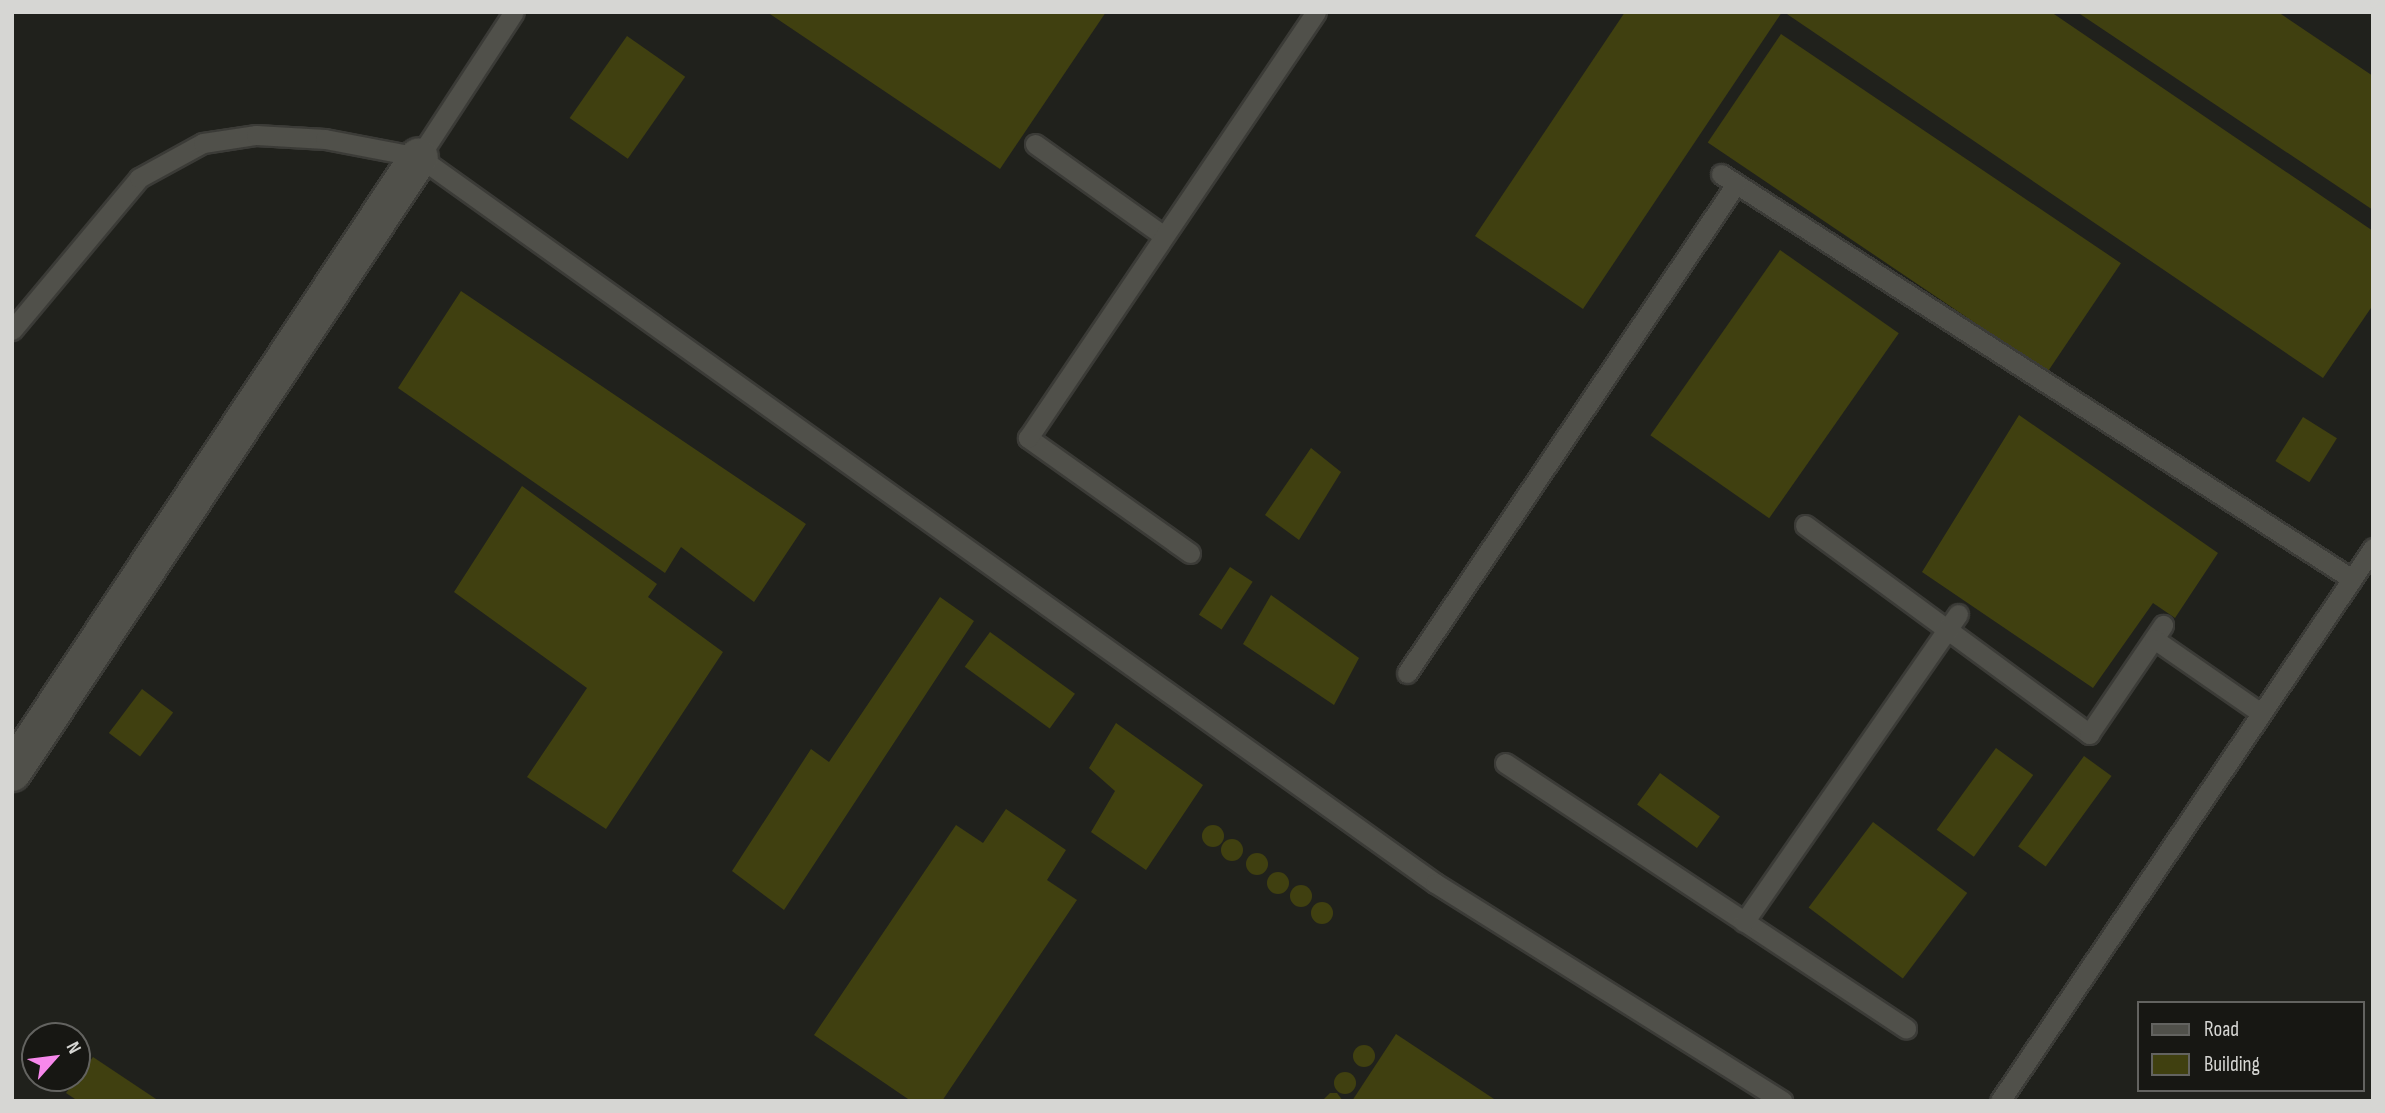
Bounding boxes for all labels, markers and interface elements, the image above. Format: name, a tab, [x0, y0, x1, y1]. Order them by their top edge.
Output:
legend	[2136, 1001, 2364, 1092]
text: Road	[2204, 1017, 2239, 1042]
north arrow	[21, 1022, 91, 1092]
text: N	[61, 1038, 86, 1058]
text: Building	[2204, 1052, 2260, 1077]

